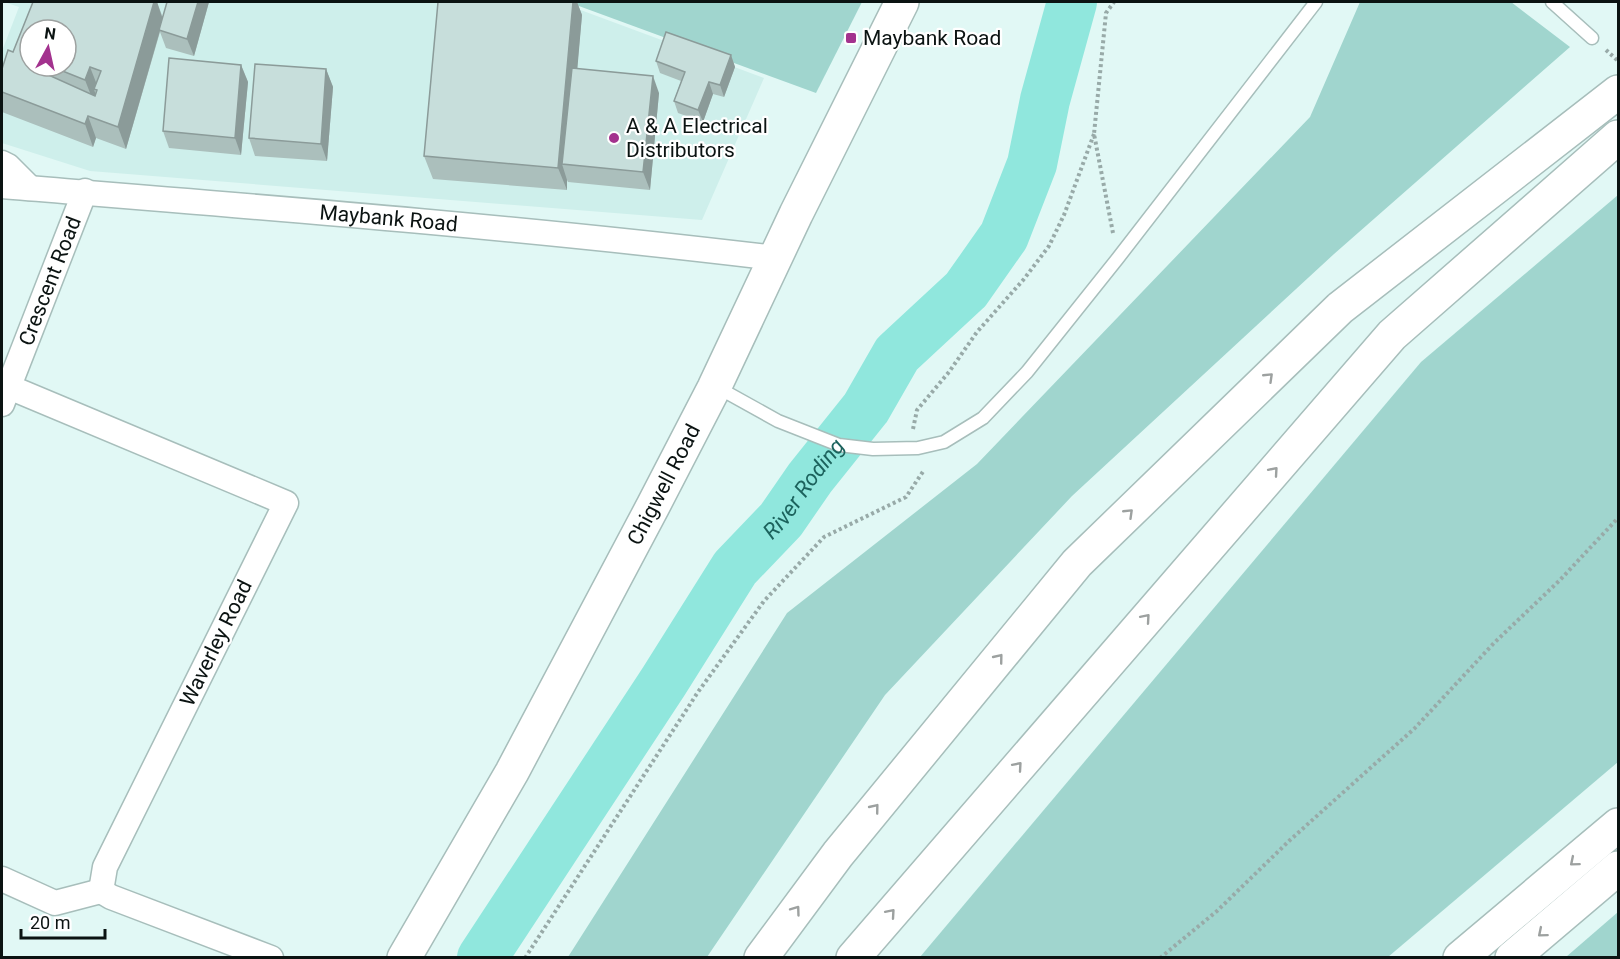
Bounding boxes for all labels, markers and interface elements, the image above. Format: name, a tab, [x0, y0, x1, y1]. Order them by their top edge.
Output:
north arrow	[18, 18, 78, 78]
text: N	[43, 23, 57, 44]
place label: Maybank Road	[863, 26, 1001, 50]
marker: Maybank Road	[844, 31, 858, 45]
place label: A & A Electrical Distributors	[626, 114, 768, 162]
marker: A & A Electrical Distributors	[607, 131, 621, 145]
street label: Maybank Road	[319, 200, 459, 236]
street label: Crescent Road	[14, 213, 86, 349]
one-way arrow	[1262, 373, 1272, 384]
street label: Chigwell Road	[622, 420, 705, 549]
water label: River Roding	[758, 434, 850, 544]
one-way arrow	[1267, 467, 1278, 478]
one-way arrow	[1121, 509, 1132, 520]
street label: Waverley Road	[175, 576, 257, 710]
one-way arrow	[1139, 615, 1150, 625]
one-way arrow	[991, 654, 1002, 665]
one-way arrow	[1011, 762, 1022, 773]
one-way arrow	[868, 804, 879, 815]
one-way arrow	[1569, 855, 1580, 866]
scale bar	[21, 902, 105, 940]
one-way arrow	[789, 906, 800, 917]
one-way arrow	[884, 909, 895, 920]
text: 20 m	[30, 912, 70, 933]
one-way arrow	[1538, 925, 1549, 936]

